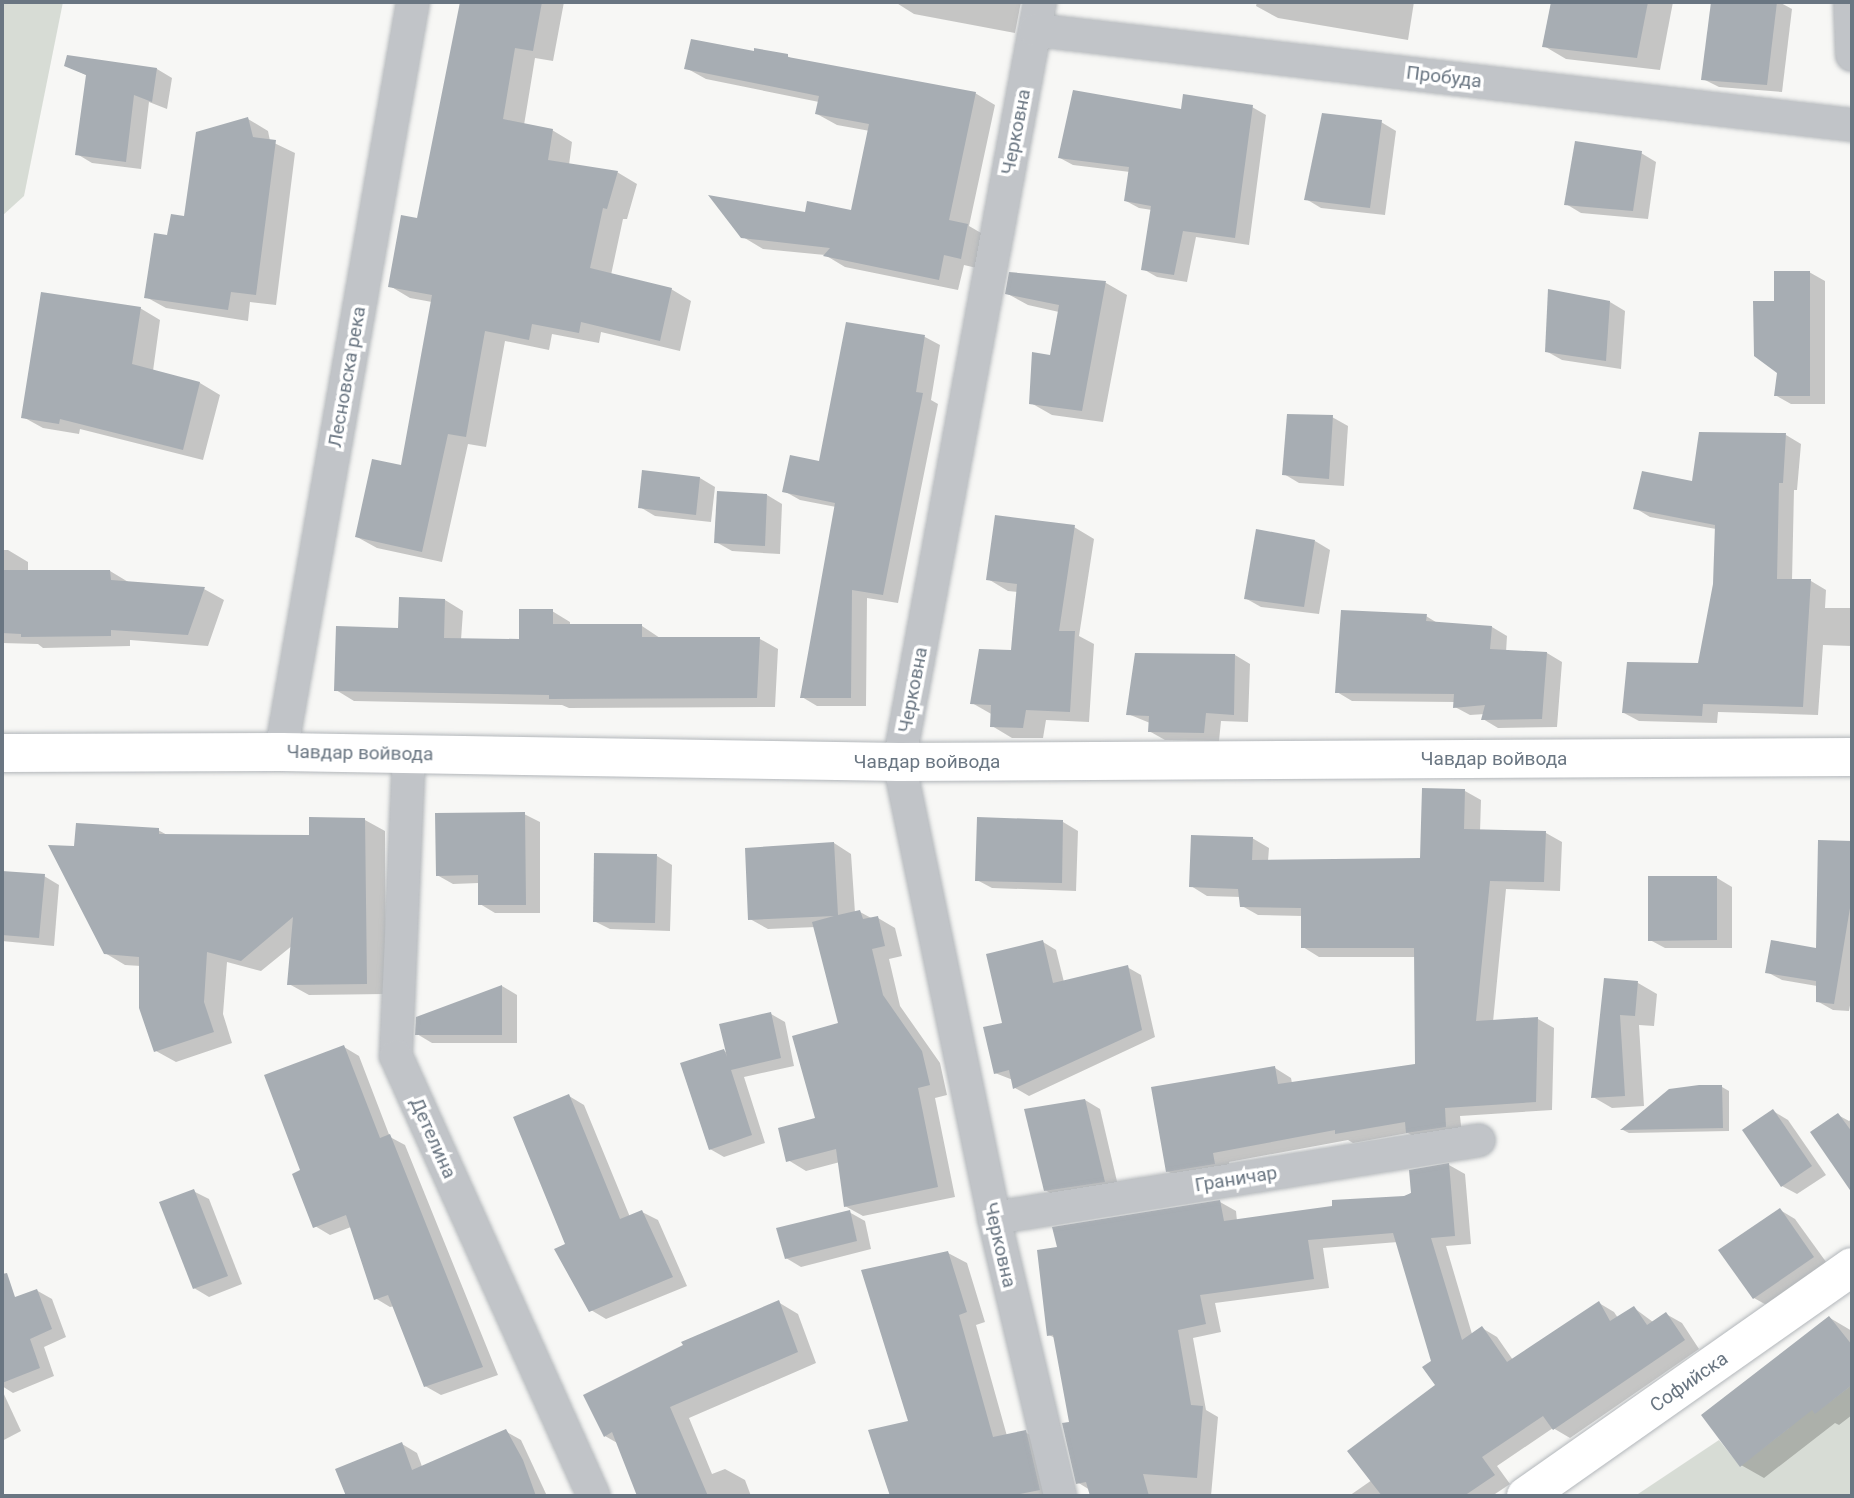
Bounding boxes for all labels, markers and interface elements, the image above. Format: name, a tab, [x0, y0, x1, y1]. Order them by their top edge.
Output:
street label: Пробуда	[1405, 61, 1483, 93]
street label: Черковна	[997, 87, 1035, 177]
street label: Лесновска река	[323, 305, 371, 449]
street label: Черковна	[894, 645, 932, 735]
street label: Чавдар войвода	[286, 740, 434, 766]
street label: Чавдар войвода	[1421, 748, 1567, 770]
street label: Чавдар войвода	[854, 751, 1000, 773]
street label: Детелина	[405, 1094, 461, 1182]
street label: Граничар	[1193, 1161, 1279, 1197]
street label: Черковна	[979, 1200, 1021, 1290]
street label: Софийска	[1646, 1347, 1732, 1417]

